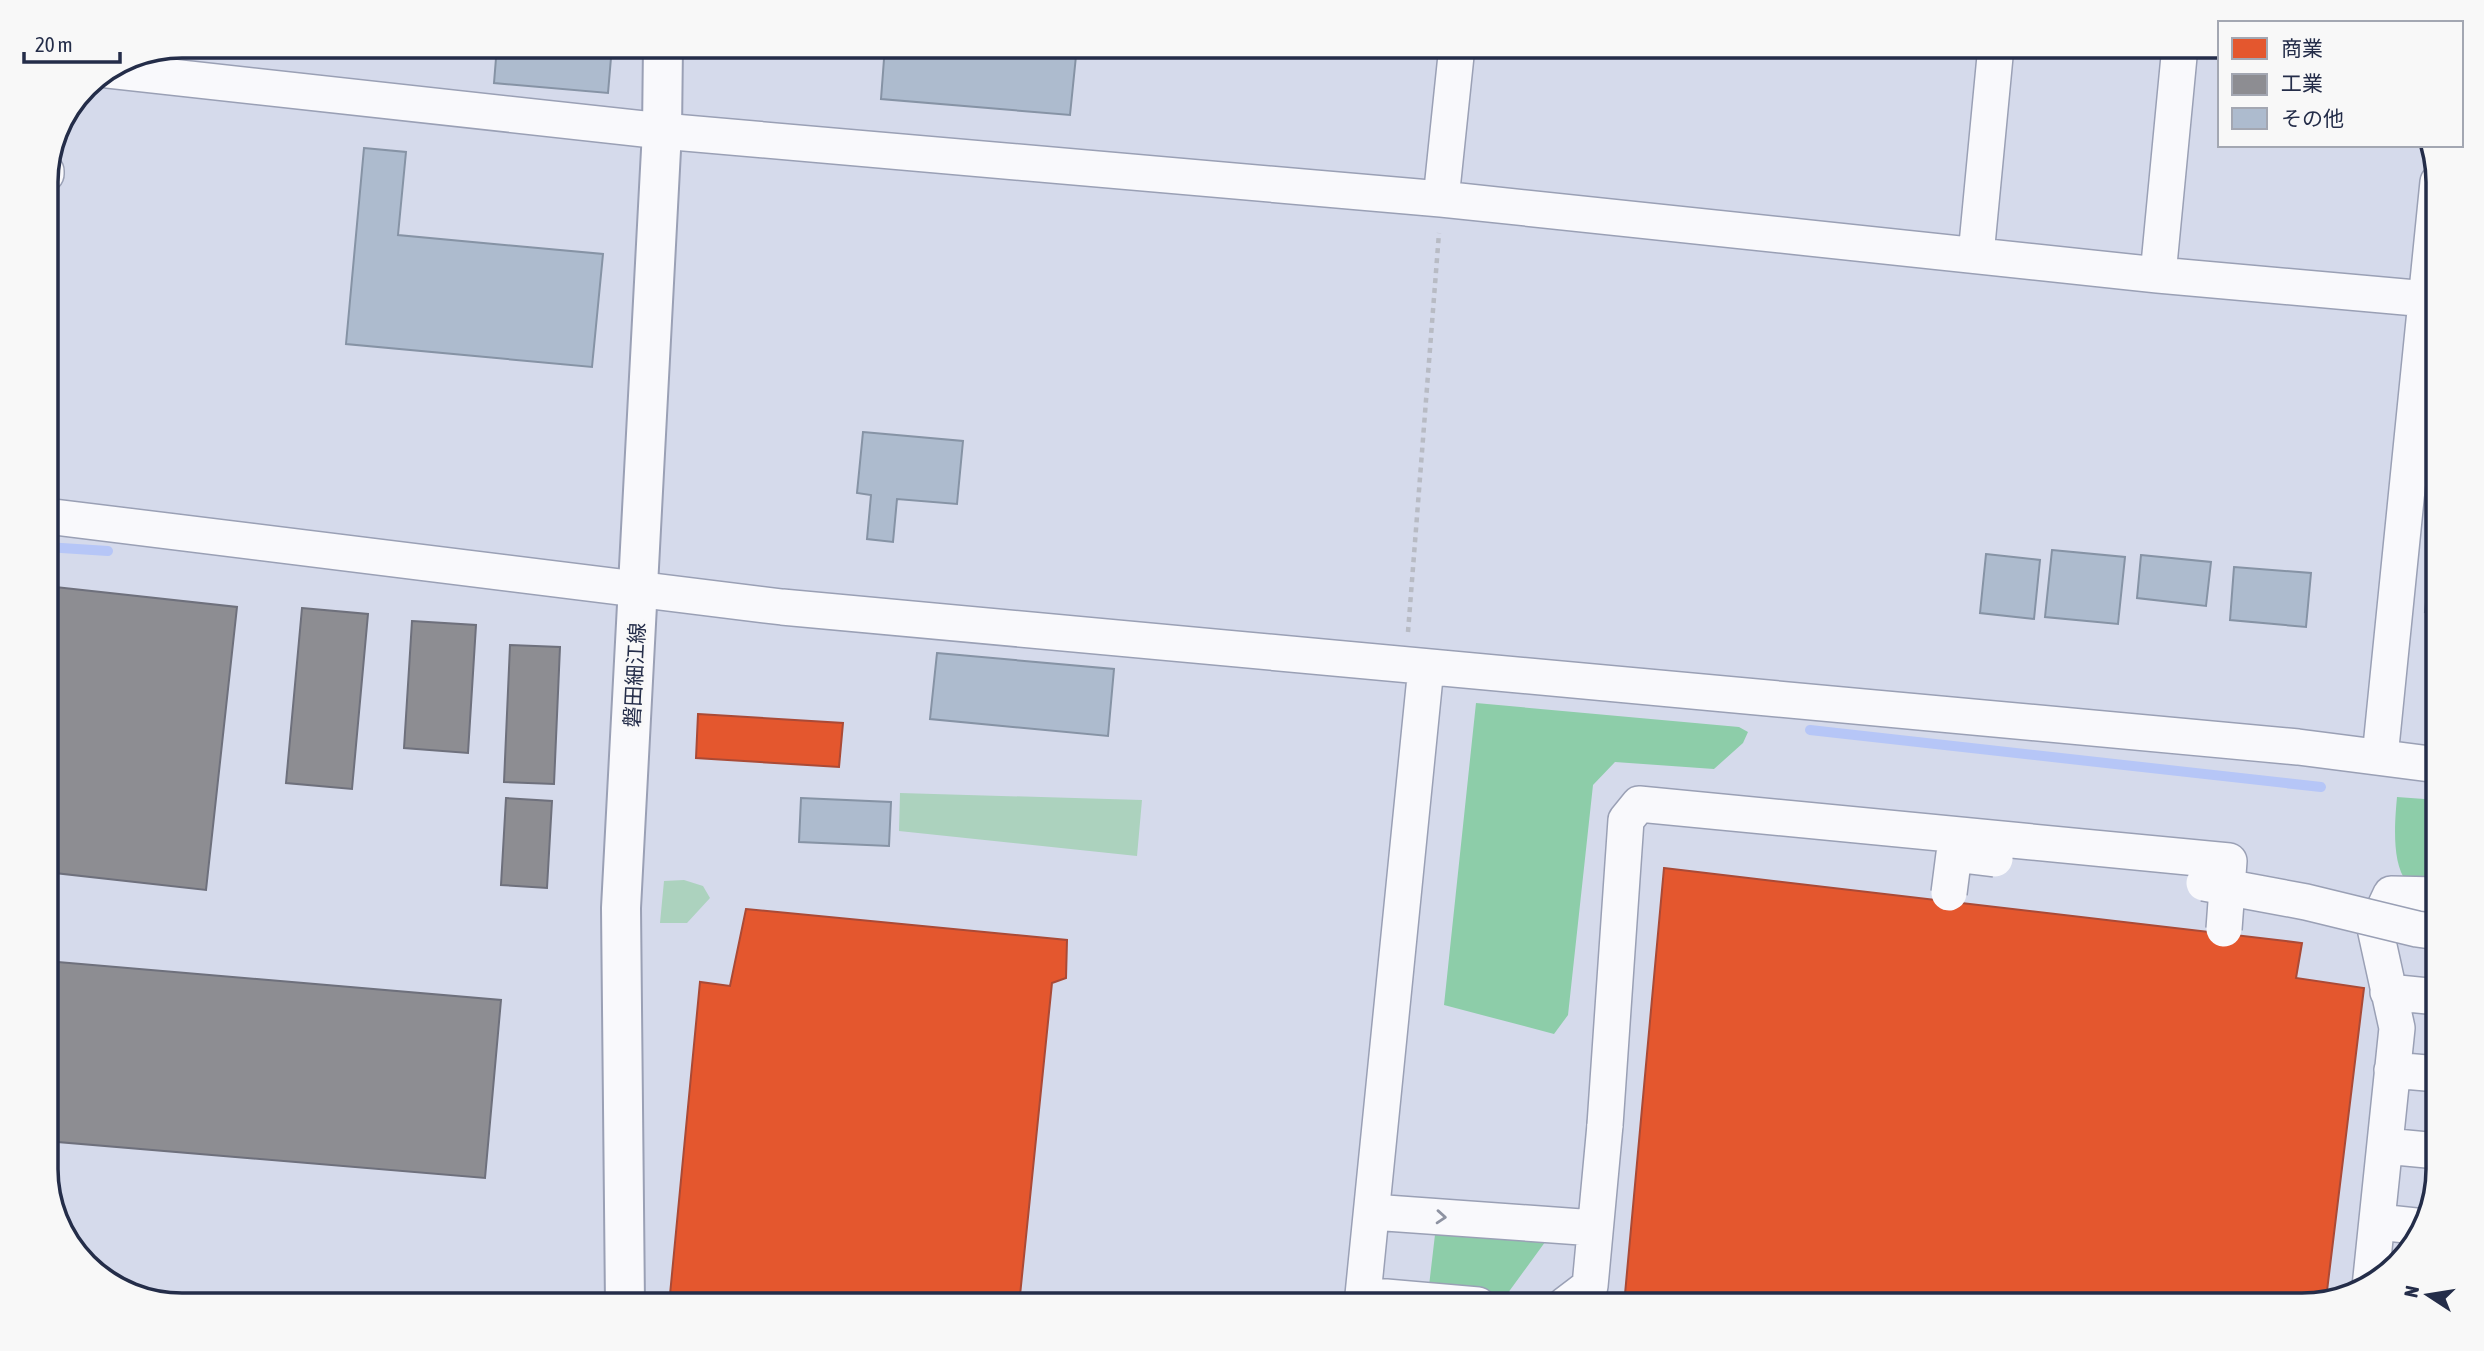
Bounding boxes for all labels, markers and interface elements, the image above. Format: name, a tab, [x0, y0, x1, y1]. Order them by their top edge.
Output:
scale bar	[24, 21, 121, 65]
legend	[2218, 21, 2463, 147]
text: 20 m	[35, 32, 73, 56]
text: 商業	[2281, 36, 2323, 60]
text: 工業	[2281, 71, 2323, 95]
text: その他	[2281, 106, 2344, 130]
street label: 磐田細江線	[619, 622, 649, 728]
one-way arrow	[1435, 1209, 1446, 1224]
north arrow	[2393, 1260, 2463, 1330]
text: N	[2399, 1284, 2423, 1299]

